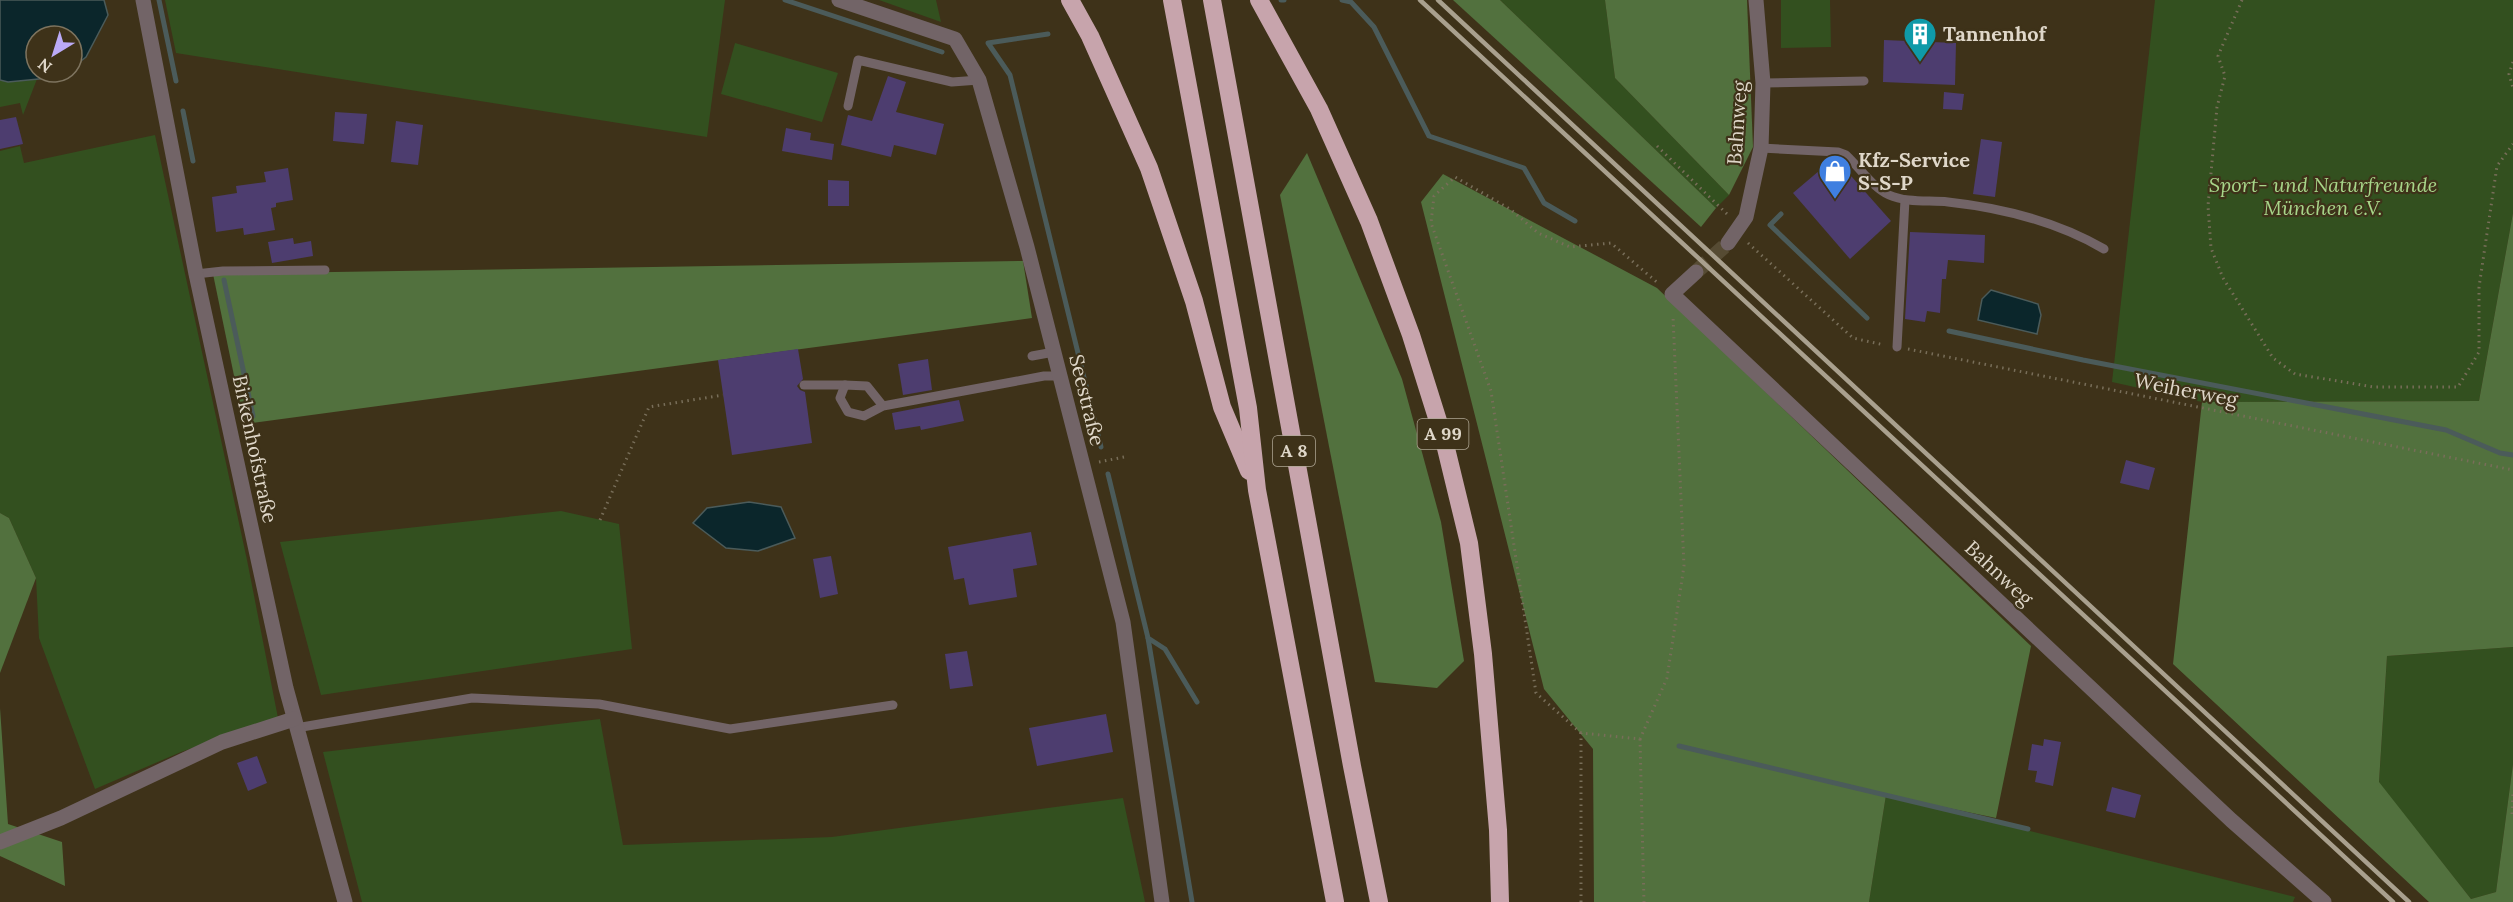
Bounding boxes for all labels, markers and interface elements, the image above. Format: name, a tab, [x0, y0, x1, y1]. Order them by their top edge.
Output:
building icon: Tannenhof	[1902, 16, 1938, 63]
place label: Tannenhof	[1943, 21, 2048, 46]
north arrow	[24, 24, 84, 84]
text: N	[34, 54, 56, 78]
street label: Bahnweg	[1721, 79, 1752, 166]
place label: Kfz-Service S-S-P	[1858, 147, 1970, 195]
shop icon: Kfz-Service S-S-P	[1817, 153, 1853, 200]
park label: Sport- und Naturfreunde München e.V.	[2209, 172, 2437, 220]
street label: Seestraße	[1064, 352, 1111, 448]
street label: Weiherweg	[2132, 367, 2241, 412]
street label: Birkenhofstraße	[228, 373, 283, 525]
road number: A 99	[1418, 419, 1468, 449]
road number: A 8	[1273, 436, 1315, 466]
street label: Bahnweg	[1960, 535, 2039, 611]

